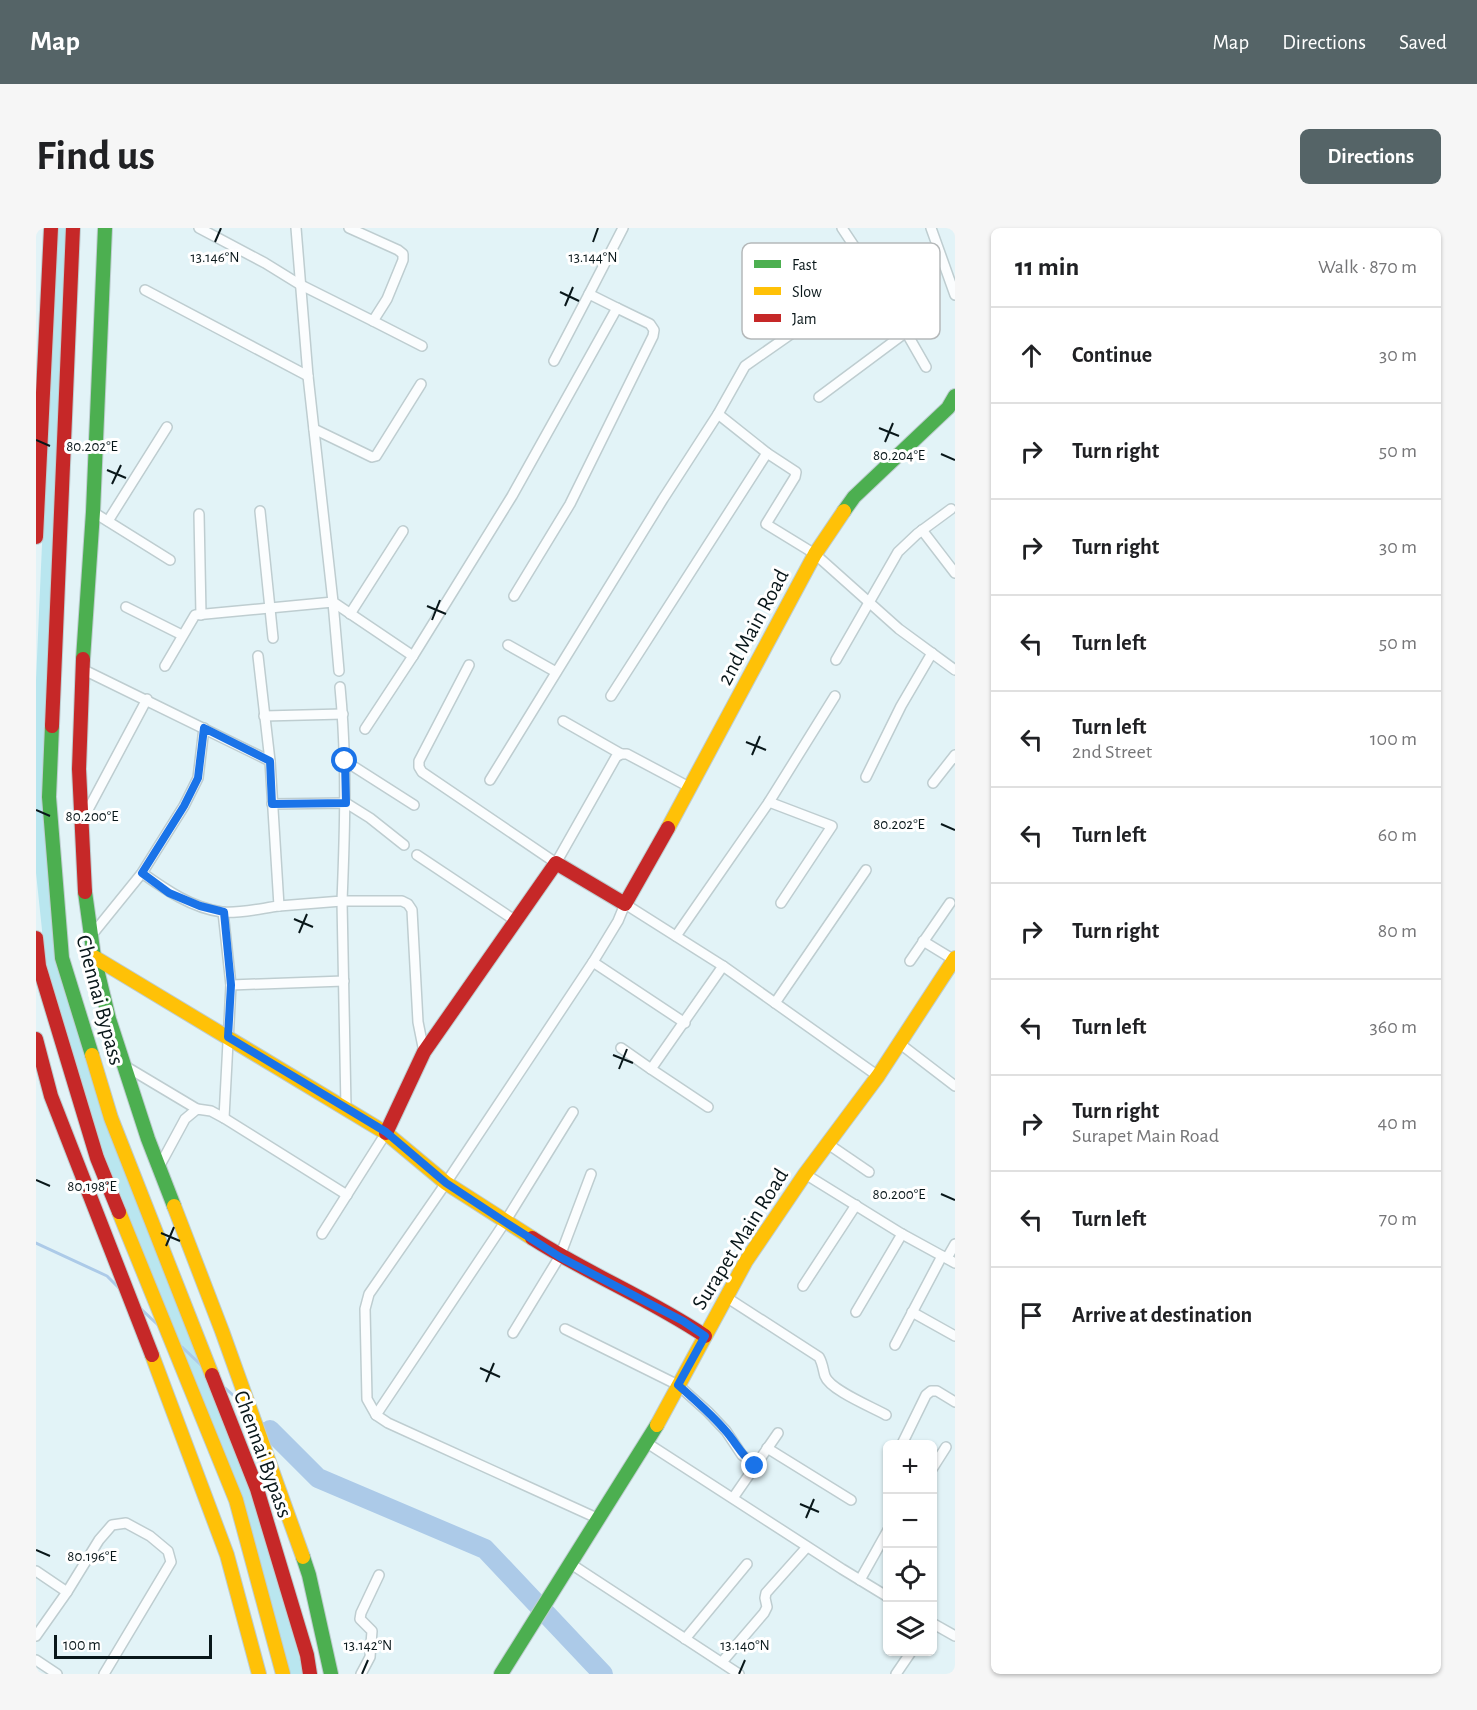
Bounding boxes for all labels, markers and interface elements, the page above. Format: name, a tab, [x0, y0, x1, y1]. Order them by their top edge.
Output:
text: Map	[30, 28, 80, 56]
text: Map	[1213, 32, 1249, 53]
text: Directions	[1282, 32, 1366, 53]
text: Saved	[1399, 32, 1447, 53]
button: Directions	[1300, 129, 1441, 184]
text: Find us	[36, 135, 155, 177]
legend	[742, 243, 940, 339]
text: 13.146°N	[191, 250, 239, 265]
text: 13.144°N	[568, 250, 618, 265]
text: 11 min	[1015, 254, 1079, 280]
text: Fast	[792, 257, 817, 273]
text: Walk · 870 m	[1318, 257, 1417, 277]
text: Slow	[792, 284, 822, 300]
text: Jam	[792, 311, 817, 327]
icon: ahead	[1015, 339, 1048, 372]
text: Continue	[1072, 344, 1152, 366]
text: 30 m	[1379, 345, 1417, 365]
icon: right	[1015, 435, 1048, 468]
text: 80.202°E	[66, 439, 118, 454]
text: Turn right	[1072, 440, 1159, 462]
text: 50 m	[1379, 441, 1417, 461]
text: 80.204°E	[873, 448, 925, 463]
icon: right	[1015, 531, 1048, 564]
text: Turn right	[1072, 536, 1159, 558]
text: 30 m	[1379, 537, 1417, 557]
street label: 2nd Main Road	[713, 565, 793, 689]
icon: left	[1015, 627, 1048, 660]
text: Turn left	[1072, 632, 1146, 654]
text: 50 m	[1379, 633, 1417, 653]
text: Turn left	[1072, 716, 1146, 738]
icon: left	[1015, 723, 1048, 756]
text: 100 m	[1370, 729, 1417, 749]
text: 2nd Street	[1072, 742, 1152, 762]
route start	[331, 747, 357, 773]
text: 80.200°E	[66, 809, 118, 824]
text: 80.202°E	[873, 817, 925, 832]
icon: left	[1015, 819, 1048, 852]
text: Turn left	[1072, 824, 1146, 846]
text: 60 m	[1378, 825, 1417, 845]
icon: right	[1015, 915, 1048, 948]
text: Turn right	[1072, 920, 1159, 942]
text: 80 m	[1378, 921, 1417, 941]
street label: Chennai Bypass	[72, 933, 128, 1067]
icon: left	[1015, 1011, 1048, 1044]
text: Turn left	[1072, 1016, 1146, 1038]
text: 360 m	[1370, 1017, 1417, 1037]
text: Turn right	[1072, 1100, 1159, 1122]
icon: right	[1015, 1107, 1048, 1140]
text: 40 m	[1378, 1113, 1417, 1133]
text: Surapet Main Road	[1072, 1126, 1219, 1146]
street label: Surapet Main Road	[688, 1165, 792, 1313]
text: 80.198°E	[67, 1179, 117, 1194]
text: 80.200°E	[873, 1187, 925, 1202]
icon: left	[1015, 1203, 1048, 1236]
text: Turn left	[1072, 1208, 1146, 1230]
text: 70 m	[1379, 1209, 1417, 1229]
icon: arrive	[1015, 1299, 1048, 1332]
text: Arrive at destination	[1072, 1304, 1252, 1326]
street label: Chennai Bypass	[230, 1388, 296, 1520]
map controls	[883, 1440, 937, 1656]
button: +	[883, 1440, 937, 1494]
route end	[741, 1452, 767, 1478]
button: −	[883, 1494, 937, 1548]
button: locate	[883, 1548, 937, 1602]
text: 80.196°E	[67, 1549, 117, 1564]
button: layers	[883, 1602, 937, 1656]
scale bar	[54, 1632, 212, 1660]
text: 100 m	[63, 1637, 101, 1653]
text: 13.142°N	[344, 1638, 392, 1653]
text: 13.140°N	[720, 1638, 770, 1653]

